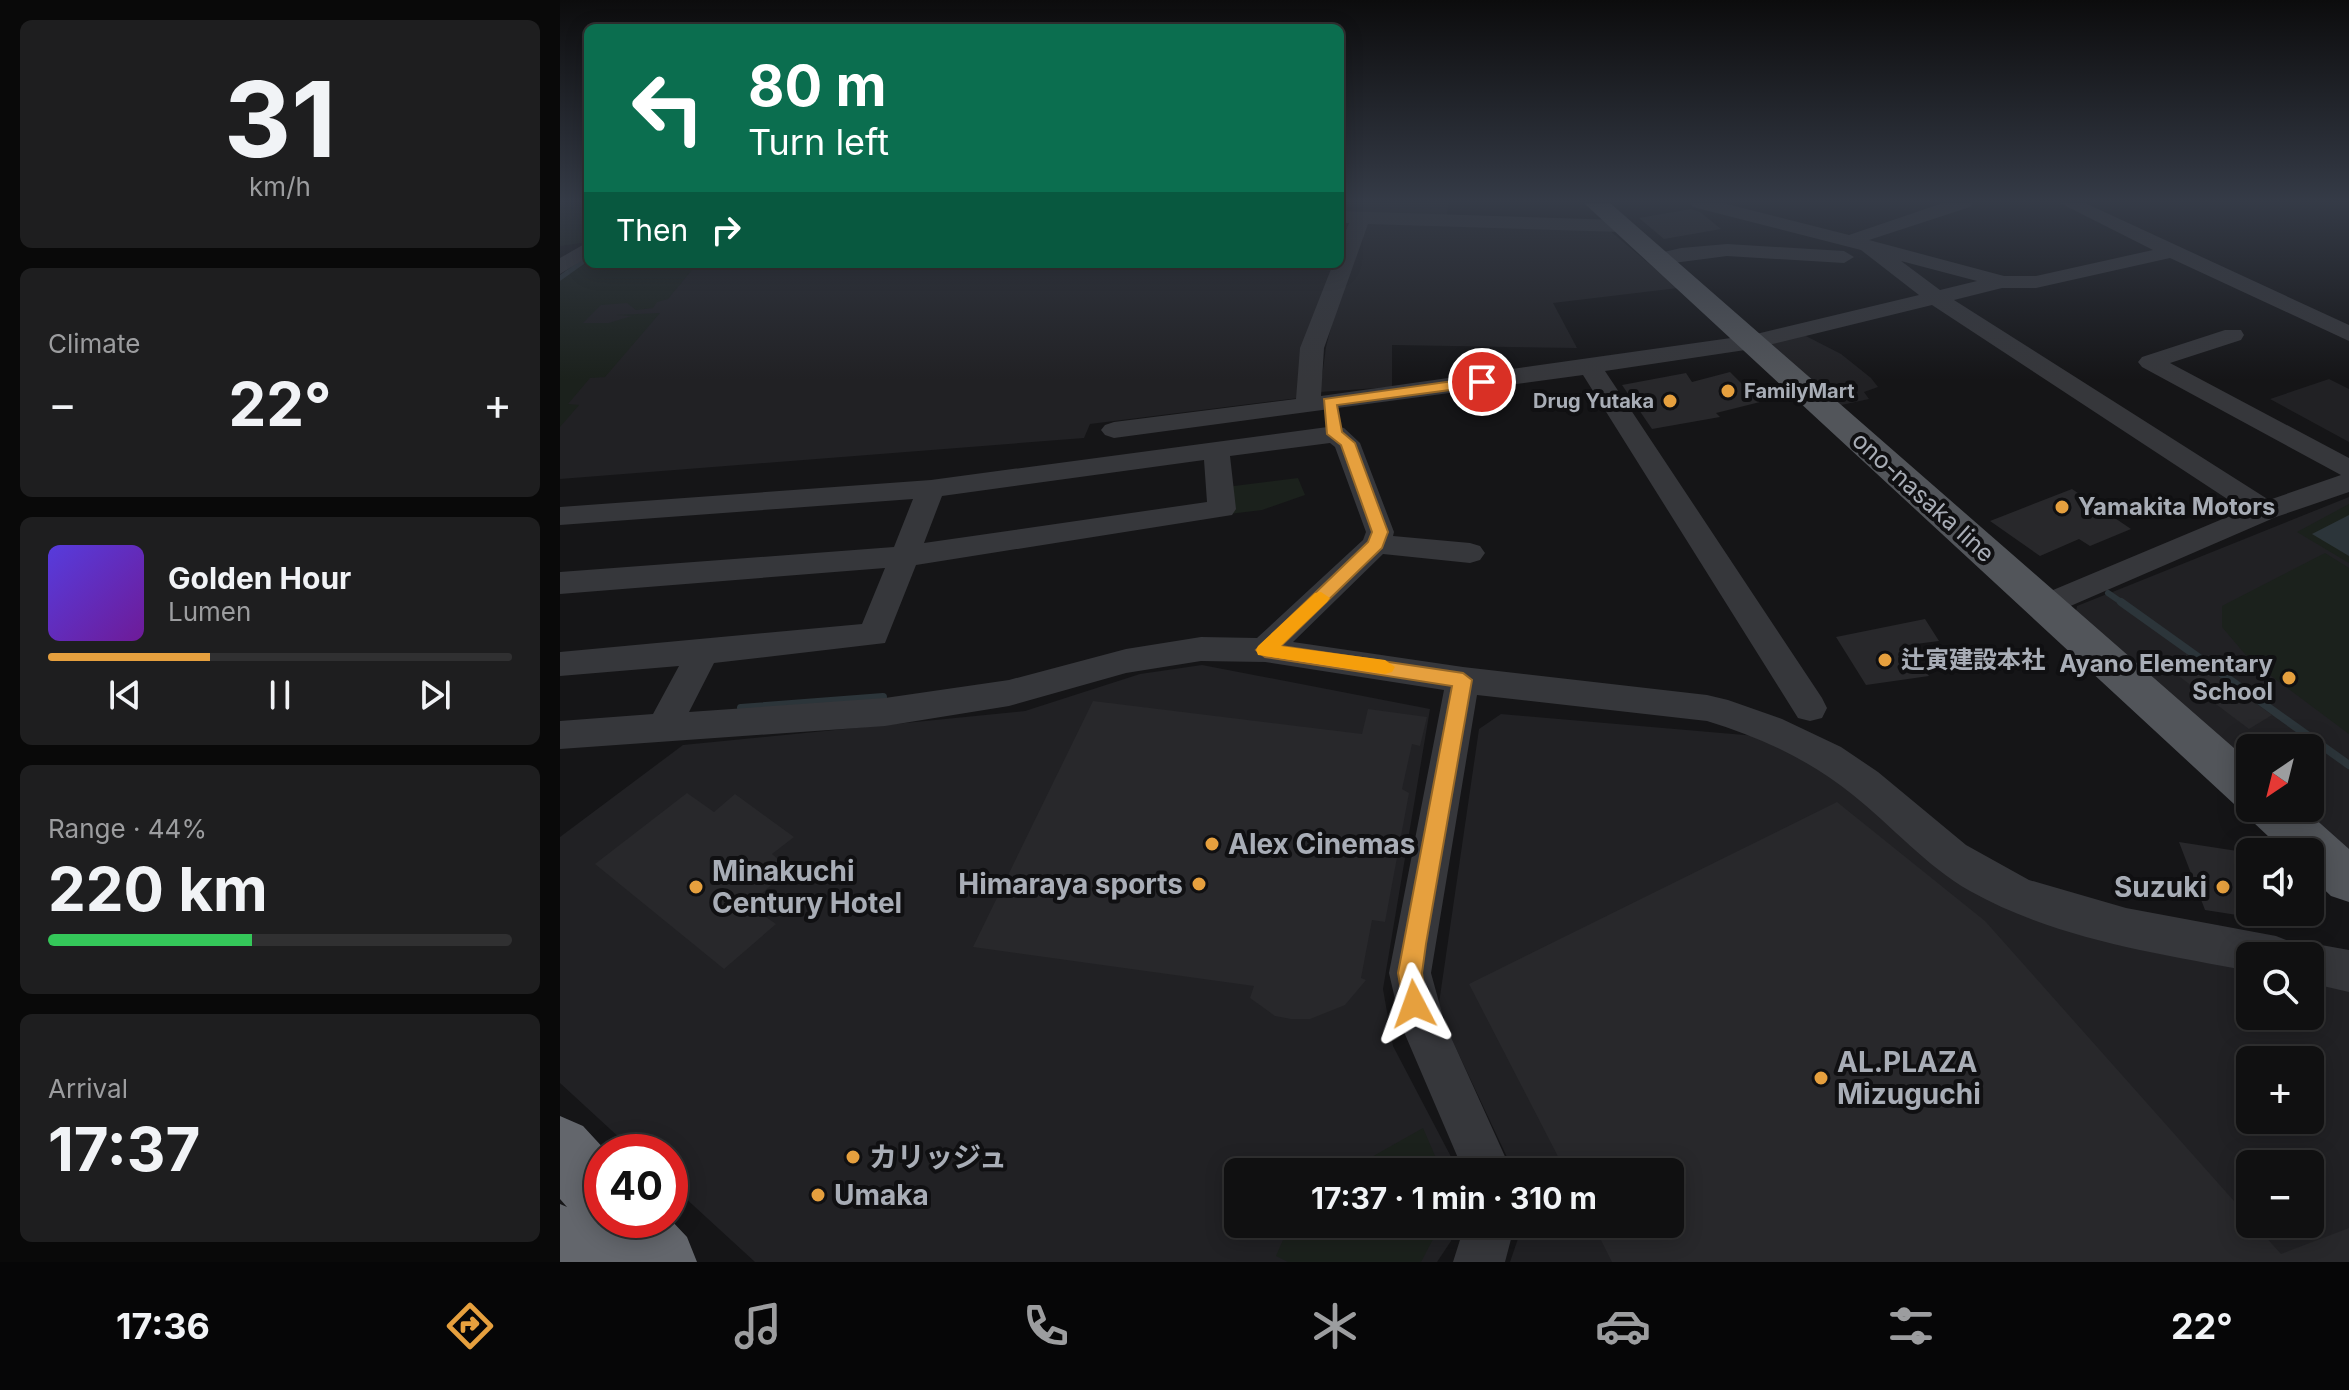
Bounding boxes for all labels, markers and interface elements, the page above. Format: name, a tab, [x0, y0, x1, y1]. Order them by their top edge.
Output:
text: 80 m	[748, 52, 887, 120]
text: 31	[224, 56, 336, 182]
icon: left	[616, 56, 720, 160]
text: Turn left	[748, 120, 889, 164]
text: km/h	[249, 171, 311, 202]
icon: right	[704, 208, 748, 252]
text: Then	[616, 212, 688, 248]
text: Climate	[48, 328, 140, 359]
pin	[1448, 348, 1516, 416]
icon: arrive	[1460, 360, 1504, 404]
text: 22°	[228, 368, 332, 440]
text: −	[48, 377, 77, 431]
text: +	[483, 377, 512, 431]
place label: FamilyMart	[1744, 379, 1855, 403]
marker: FamilyMart	[1719, 382, 1737, 400]
place label: Drug Yutaka	[1533, 389, 1654, 413]
marker: Drug Yutaka	[1661, 392, 1679, 410]
street label: ono-nasaka line	[1846, 425, 2000, 568]
place label: Yamakita Motors	[2078, 492, 2275, 521]
marker: Yamakita Motors	[2053, 498, 2071, 516]
text: Golden Hour	[168, 560, 351, 596]
text: Lumen	[168, 596, 251, 627]
place label: 辻寅建設本社	[1901, 645, 2045, 674]
place label: Ayano Elementary School	[2059, 649, 2274, 706]
marker: 辻寅建設本社	[1876, 651, 1894, 669]
marker: Ayano Elementary School	[2280, 669, 2298, 687]
icon: previous	[103, 673, 147, 717]
icon: pause	[258, 673, 302, 717]
icon: next	[413, 673, 457, 717]
north arrow	[2236, 734, 2324, 822]
map controls	[2236, 734, 2324, 1238]
text: Range · 44%	[48, 813, 207, 844]
place label: Alex Cinemas	[1228, 827, 1415, 861]
marker: Alex Cinemas	[1203, 835, 1221, 853]
button: sound	[2236, 838, 2324, 926]
text: 220 km	[48, 853, 268, 925]
place label: Minakuchi Century Hotel	[712, 854, 902, 920]
place label: Himaraya sports	[958, 867, 1183, 901]
place label: Suzuki	[2114, 870, 2207, 904]
marker: Himaraya sports	[1190, 875, 1208, 893]
marker: Minakuchi Century Hotel	[687, 878, 705, 896]
marker: Suzuki	[2214, 878, 2232, 896]
button: search	[2236, 942, 2324, 1030]
position arrow	[1372, 962, 1456, 1046]
place label: AL.PLAZA Mizuguchi	[1837, 1045, 1981, 1111]
button: +	[2236, 1046, 2324, 1134]
marker: AL.PLAZA Mizuguchi	[1812, 1069, 1830, 1087]
text: Arrival	[48, 1073, 128, 1104]
text: 17:37	[48, 1113, 200, 1185]
speed limit sign: 40	[584, 1134, 688, 1238]
place label: カリッジュ	[869, 1140, 1007, 1174]
marker: カリッジュ	[844, 1148, 862, 1166]
button: −	[2236, 1150, 2324, 1238]
place label: Umaka	[834, 1178, 929, 1212]
text: 17:37 · 1 min · 310 m	[1311, 1180, 1597, 1216]
marker: Umaka	[809, 1186, 827, 1204]
icon: directions	[442, 1298, 498, 1354]
icon: music	[730, 1298, 786, 1354]
icon: phone	[1018, 1298, 1074, 1354]
icon: climate	[1307, 1298, 1363, 1354]
icon: car	[1595, 1298, 1651, 1354]
icon: filters	[1883, 1298, 1939, 1354]
text: 17:36	[116, 1304, 210, 1348]
text: 22°	[2171, 1304, 2233, 1348]

